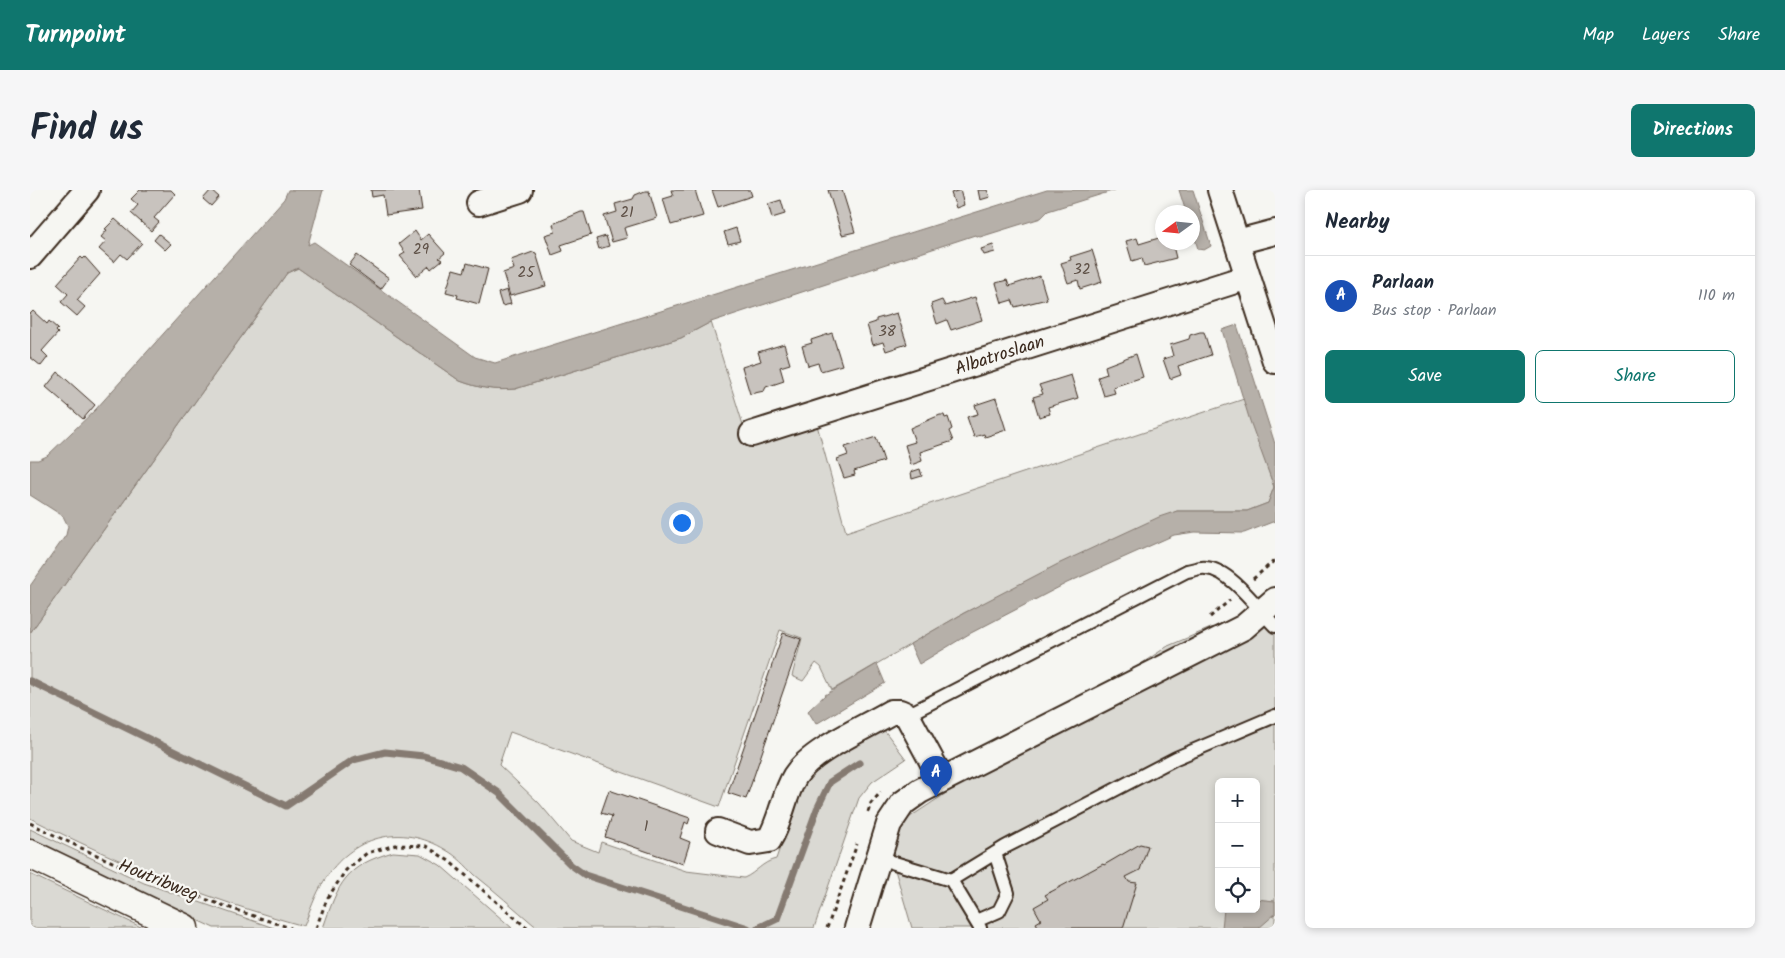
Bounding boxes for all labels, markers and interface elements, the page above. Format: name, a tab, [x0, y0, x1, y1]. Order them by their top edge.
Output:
text: Turnpoint	[25, 16, 126, 55]
text: Map	[1583, 21, 1614, 50]
text: Layers	[1642, 21, 1690, 50]
text: Share	[1718, 21, 1760, 50]
text: Find us	[30, 102, 143, 158]
button: Directions	[1631, 104, 1755, 157]
house number: 21	[620, 201, 634, 225]
north arrow	[1155, 205, 1200, 250]
text: Nearby	[1325, 206, 1390, 239]
house number: 29	[413, 238, 430, 262]
house number: 32	[1073, 258, 1091, 282]
house number: 25	[518, 261, 535, 285]
text: Parlaan	[1372, 268, 1434, 298]
text: A	[1336, 283, 1346, 308]
text: 110 m	[1698, 283, 1735, 308]
text: Bus stop · Parlaan	[1372, 298, 1497, 323]
house number: 38	[878, 320, 897, 344]
street label: Albatroslaan	[951, 328, 1049, 384]
button: Save	[1325, 350, 1525, 403]
button: Share	[1535, 350, 1735, 403]
your location	[669, 510, 695, 536]
pin: A	[920, 756, 952, 797]
map controls	[1215, 778, 1260, 913]
button: +	[1215, 778, 1260, 823]
house number: 1	[644, 815, 649, 839]
button: −	[1215, 823, 1260, 868]
street label: Houtribweg	[113, 852, 203, 910]
button: locate	[1215, 868, 1260, 913]

